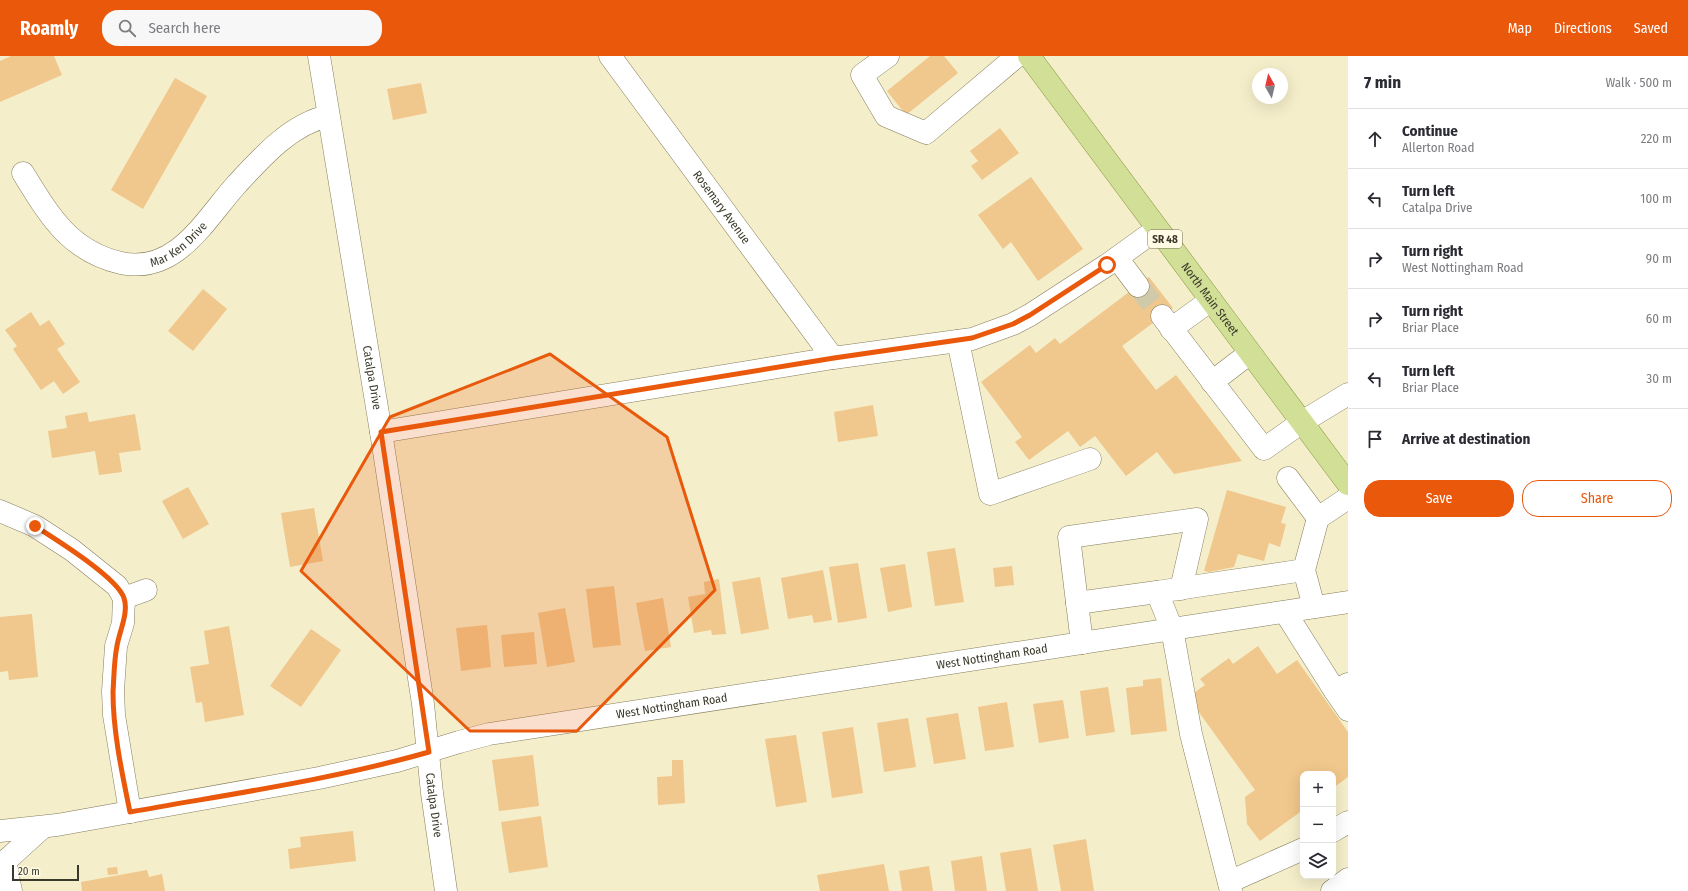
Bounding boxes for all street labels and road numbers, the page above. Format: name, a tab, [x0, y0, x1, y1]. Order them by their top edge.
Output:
street label: Rosemary Avenue	[690, 168, 753, 247]
street label: Mar Ken Drive	[148, 219, 210, 270]
road number: SR 48	[1148, 230, 1182, 248]
street label: North Main Street	[1178, 260, 1242, 338]
street label: Catalpa Drive	[360, 344, 384, 411]
street label: West Nottingham Road	[935, 641, 1048, 672]
street label: West Nottingham Road	[615, 690, 728, 721]
street label: Catalpa Drive	[423, 772, 445, 838]

